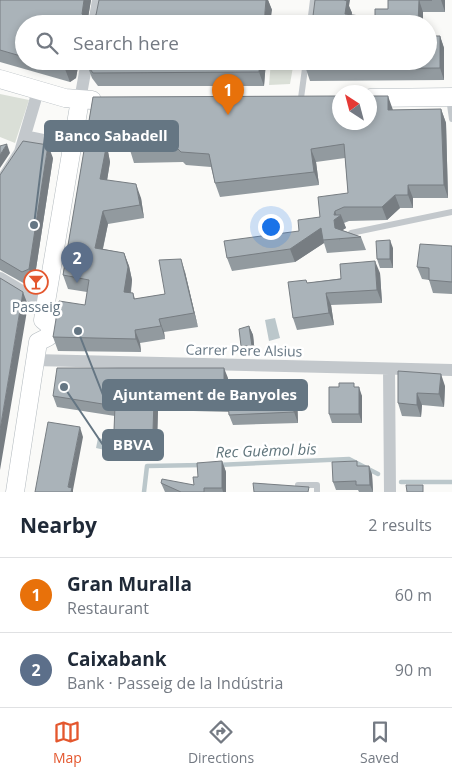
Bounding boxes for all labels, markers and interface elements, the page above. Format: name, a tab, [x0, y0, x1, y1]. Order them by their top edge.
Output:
search box	[15, 15, 437, 70]
icon: search	[33, 29, 61, 57]
text: Search here	[73, 30, 179, 56]
pin: 1	[212, 74, 244, 115]
north arrow	[332, 85, 377, 130]
callout: Banco Sabadell	[45, 121, 178, 151]
text: Banco Sabadell	[54, 125, 168, 145]
your location	[258, 214, 284, 240]
pin: 2	[61, 242, 93, 283]
bar icon: Passeig	[23, 269, 49, 295]
place label: Passeig	[12, 297, 61, 316]
street label: Carrer Pere Alsius	[186, 339, 303, 361]
callout: Ajuntament de Banyoles	[103, 380, 307, 410]
text: Ajuntament de Banyoles	[113, 384, 297, 404]
callout: BBVA	[103, 430, 163, 460]
text: BBVA	[113, 434, 154, 454]
water label: Rec Guèmol bis	[215, 438, 317, 462]
text: Nearby	[20, 511, 97, 539]
text: 2 results	[368, 514, 432, 536]
text: Gran Muralla	[67, 571, 192, 597]
text: 1	[31, 584, 41, 606]
text: 60 m	[395, 584, 432, 606]
text: Restaurant	[67, 597, 149, 619]
text: Caixabank	[67, 646, 167, 672]
text: 2	[31, 659, 41, 681]
text: 90 m	[395, 659, 432, 681]
text: Bank · Passeig de la Indústria	[67, 672, 283, 694]
tab: Map	[53, 718, 82, 767]
tab: Directions	[188, 718, 254, 767]
tab: Saved	[360, 718, 399, 767]

